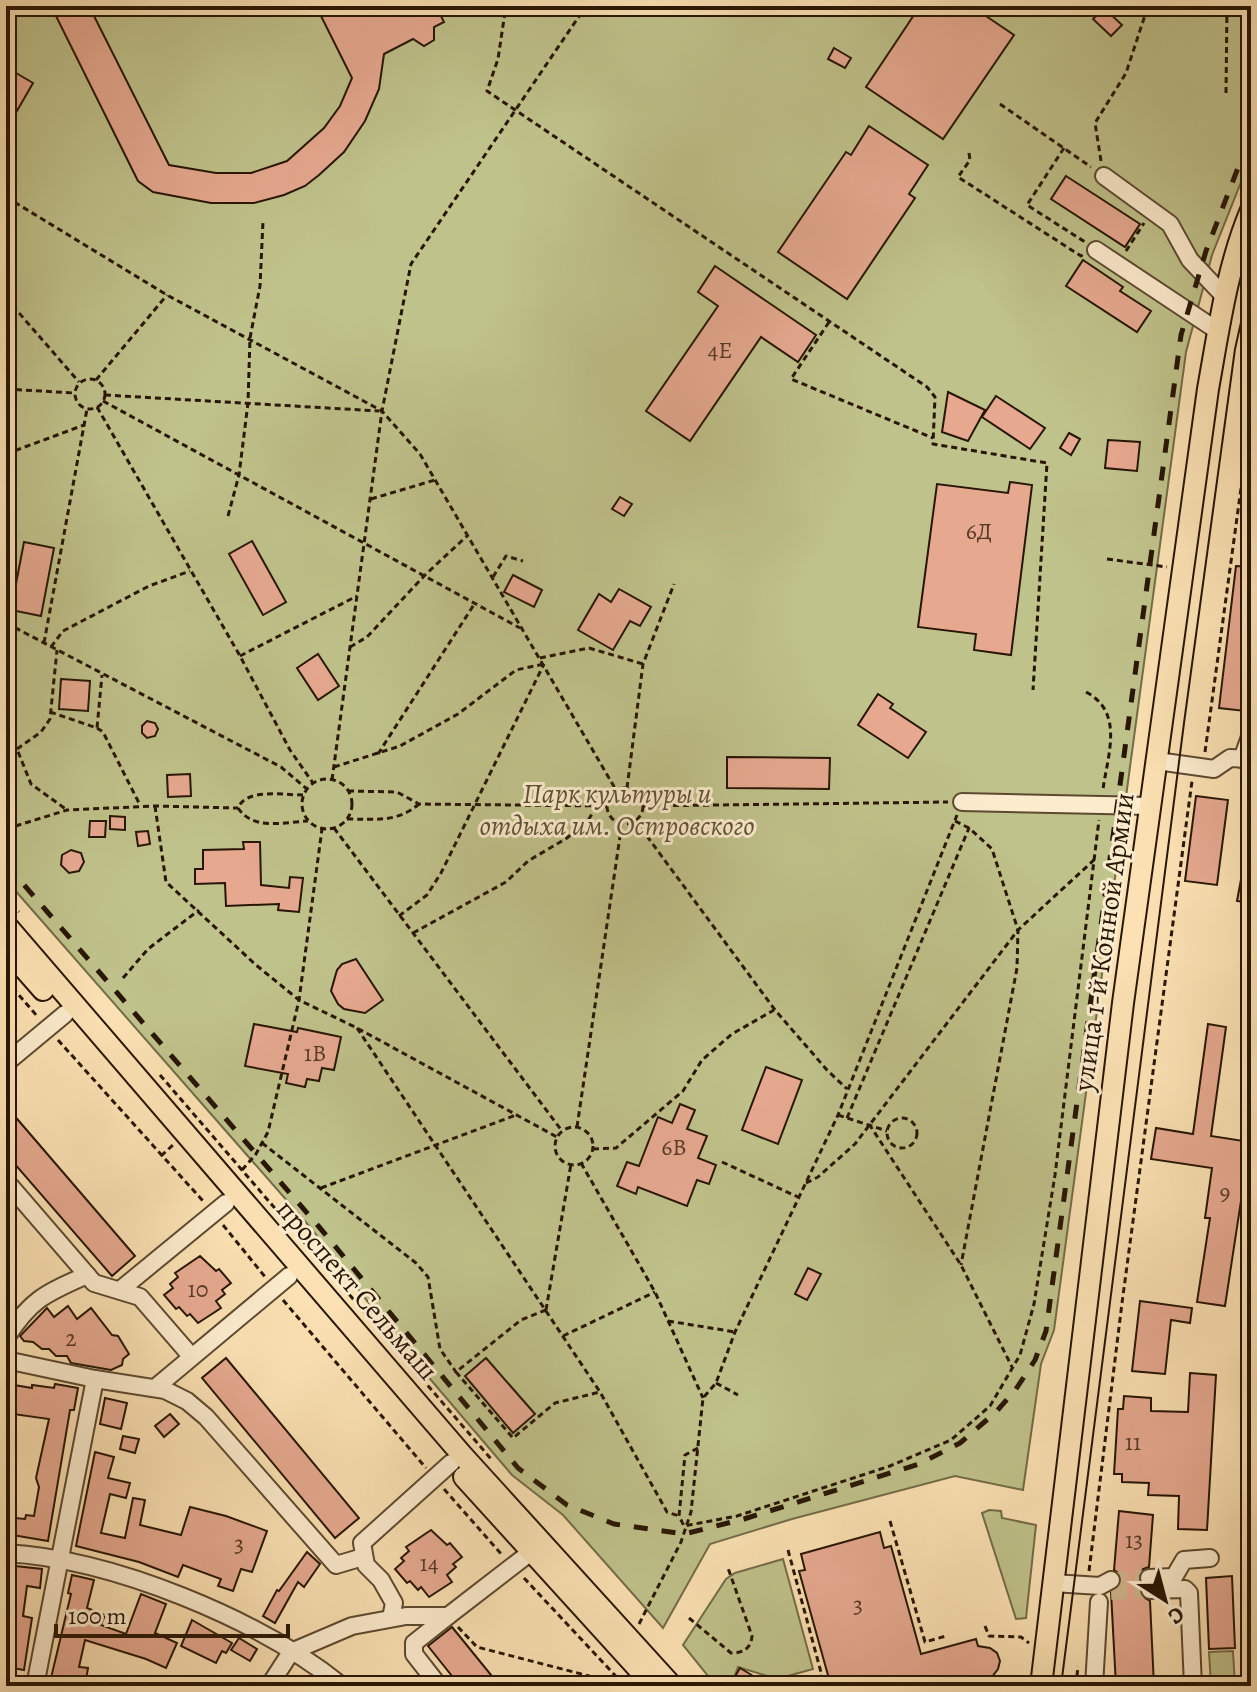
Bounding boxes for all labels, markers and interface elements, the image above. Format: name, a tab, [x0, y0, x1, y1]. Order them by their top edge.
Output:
house number: 4Е	[707, 334, 733, 366]
house number: 6Д	[966, 515, 992, 547]
park label: Парк культуры и отдыха им. Островского	[479, 775, 755, 845]
street label: улица 1-й Конной Армии	[1064, 790, 1144, 1095]
house number: 1В	[304, 1037, 326, 1069]
house number: 6B	[661, 1131, 687, 1163]
house number: 9	[1220, 1176, 1230, 1208]
street label: проспект Сельмаш	[268, 1191, 446, 1389]
house number: 10	[188, 1273, 209, 1305]
house number: 2	[65, 1322, 77, 1354]
house number: 11	[1125, 1426, 1141, 1458]
house number: 13	[1125, 1524, 1143, 1556]
house number: 3	[234, 1528, 244, 1560]
house number: 14	[419, 1547, 439, 1579]
north arrow	[1125, 1560, 1205, 1640]
scale bar	[56, 1588, 288, 1638]
house number: 3	[853, 1589, 863, 1621]
text: С	[1162, 1599, 1190, 1631]
text: 100 m	[68, 1600, 127, 1632]

